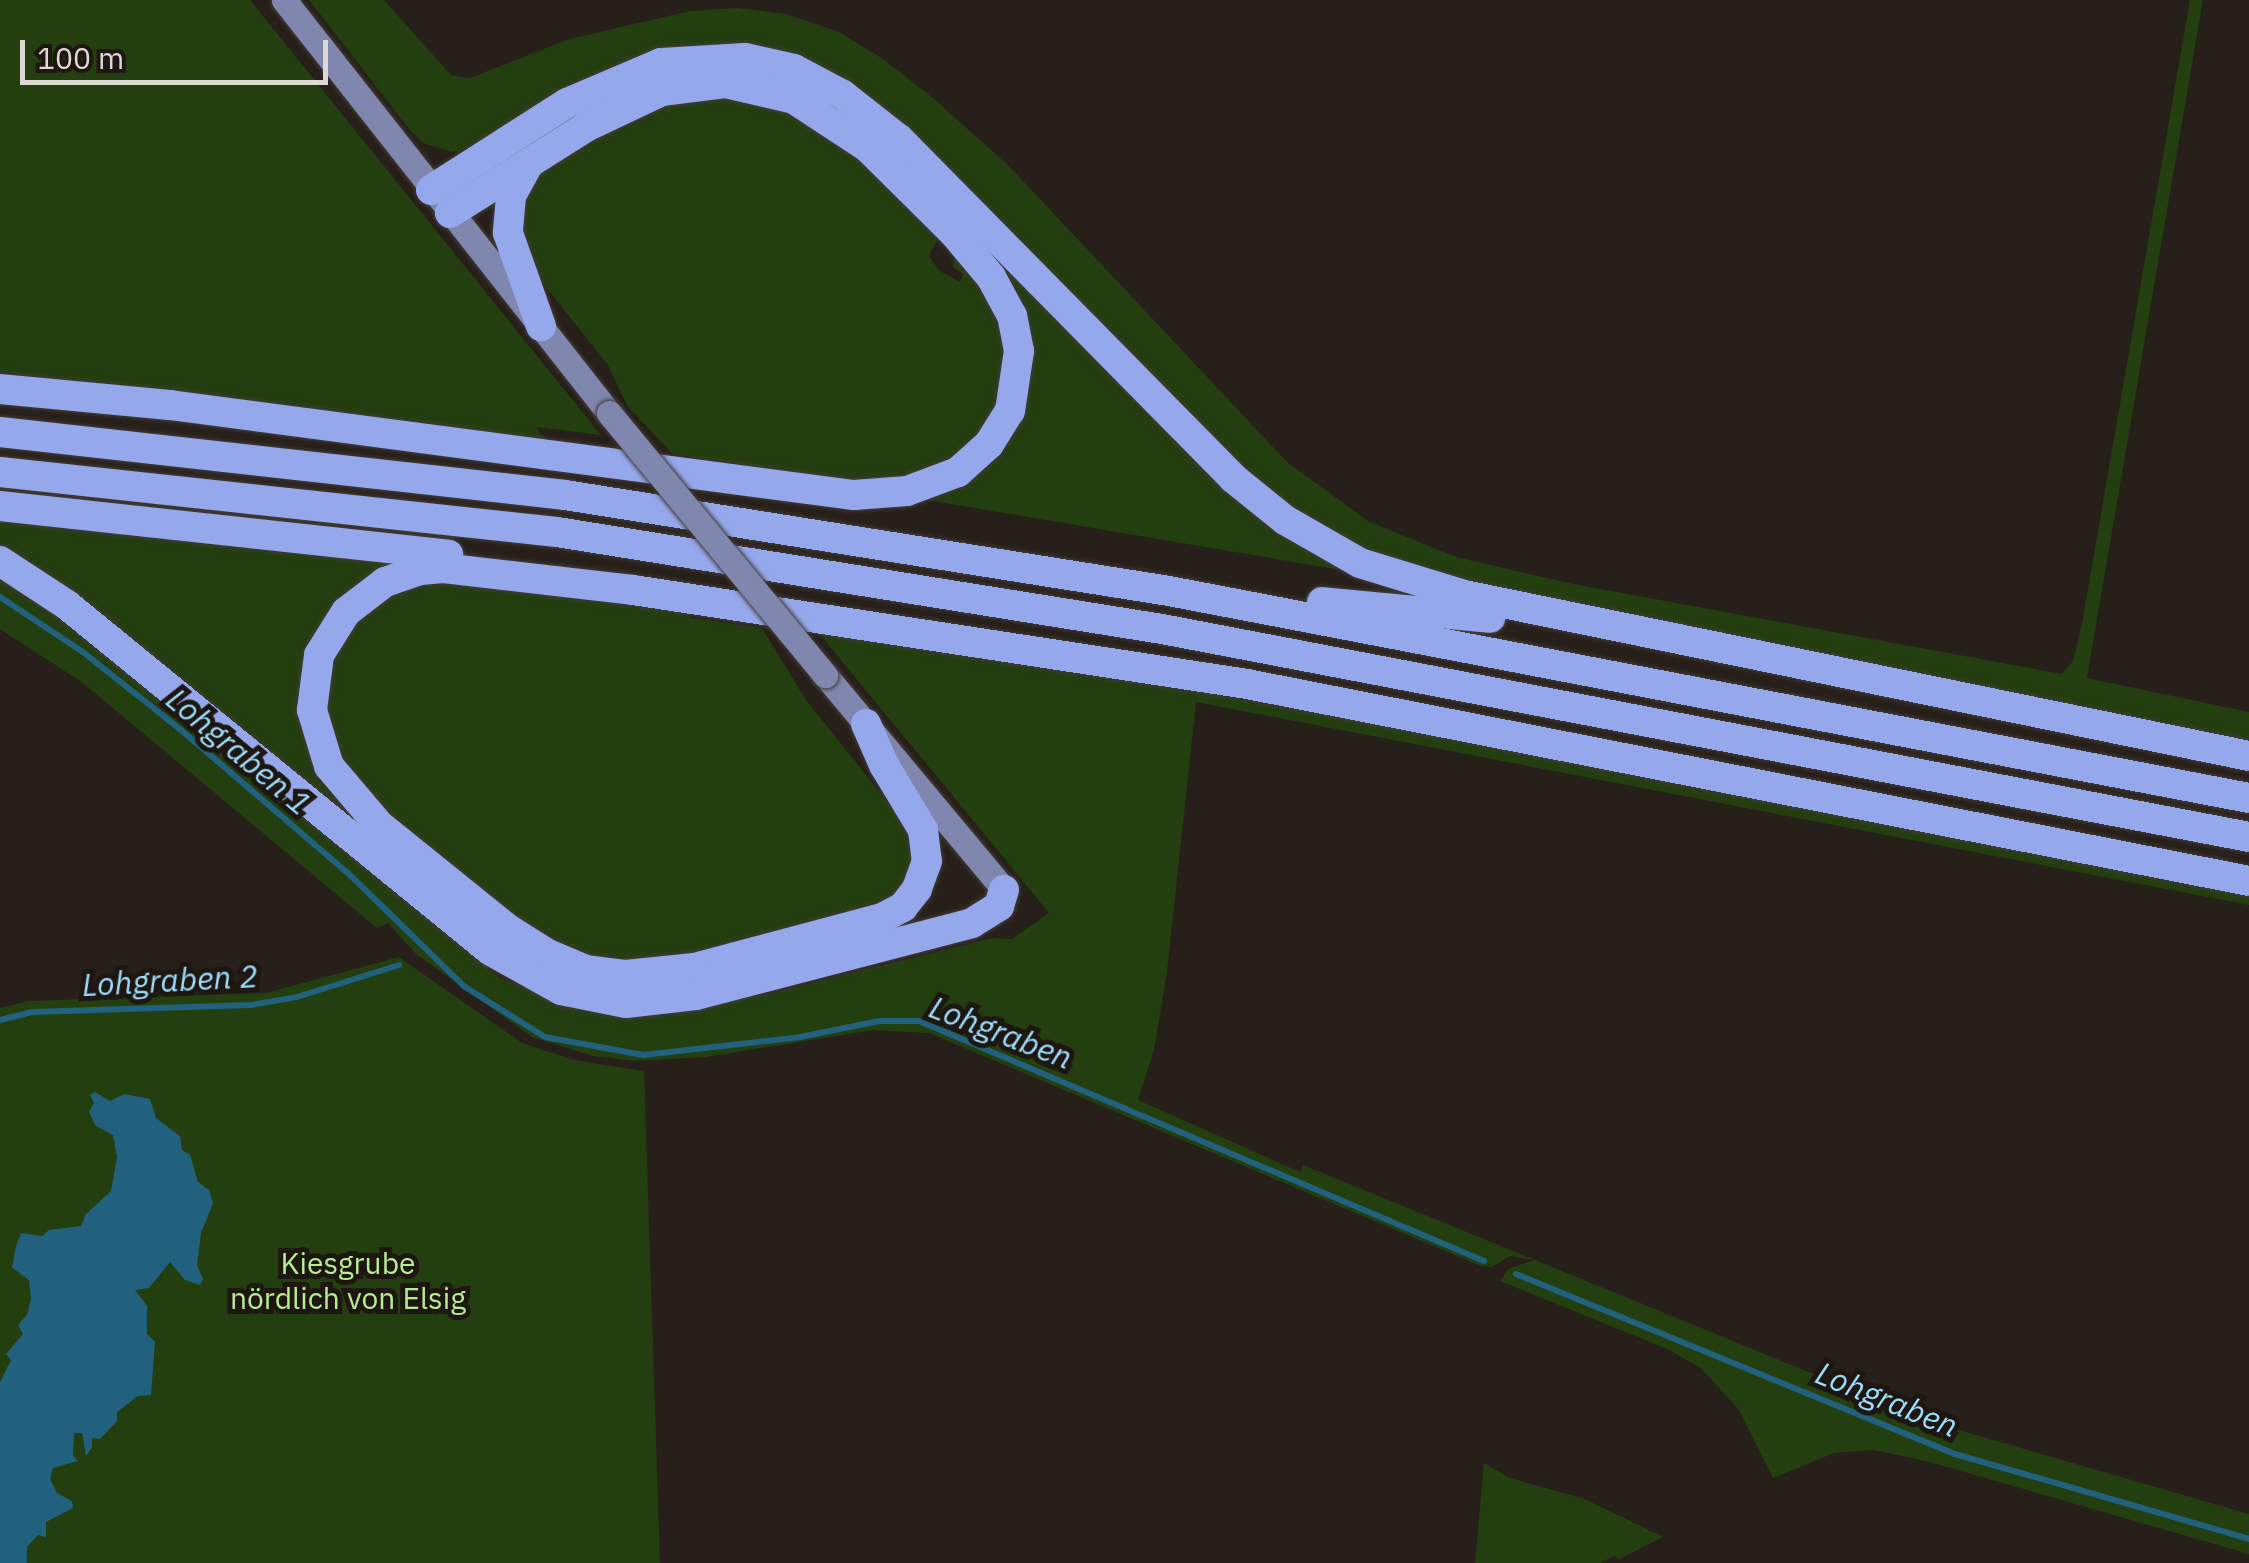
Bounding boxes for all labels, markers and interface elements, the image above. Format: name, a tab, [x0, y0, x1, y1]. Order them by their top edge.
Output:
scale bar	[25, 20, 332, 82]
text: 100 m	[37, 38, 124, 77]
water label: Lohgraben 1	[159, 680, 319, 822]
water label: Lohgraben 2	[81, 956, 259, 1004]
water label: Lohgraben	[924, 987, 1078, 1077]
park label: Kiesgrube nördlich von Elsig	[230, 1245, 466, 1316]
water label: Lohgraben	[1810, 1353, 1964, 1445]

